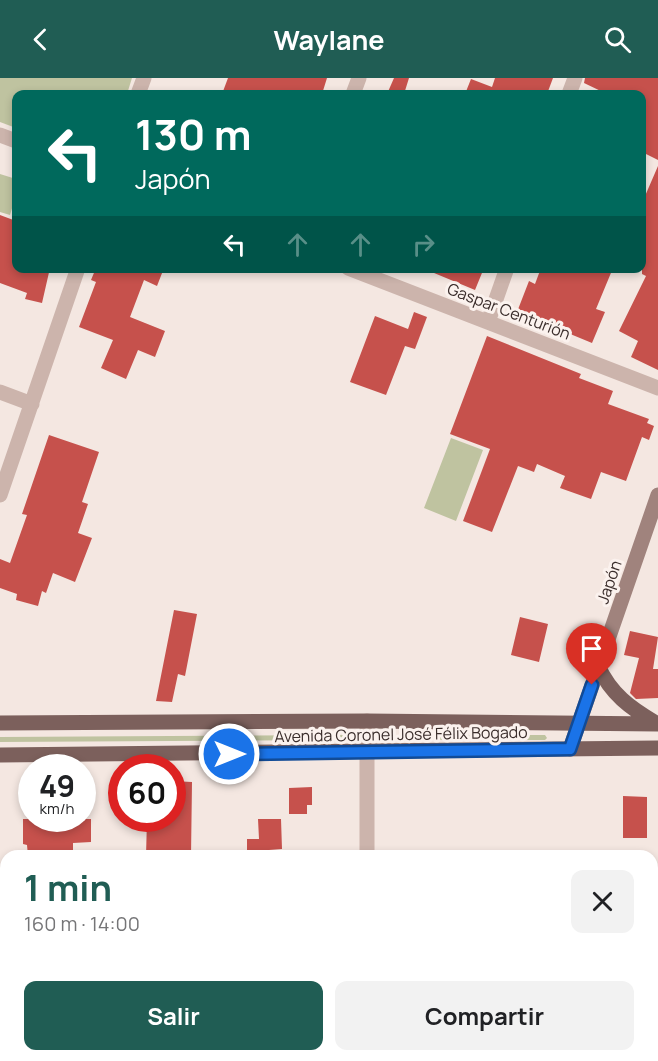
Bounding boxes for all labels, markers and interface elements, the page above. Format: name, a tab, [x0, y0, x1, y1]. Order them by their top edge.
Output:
text: Waylane	[273, 21, 385, 58]
icon: back	[24, 23, 57, 56]
icon: search	[601, 23, 634, 56]
text: 130 m	[135, 105, 252, 163]
icon: left	[36, 114, 114, 192]
text: Japón	[135, 160, 211, 197]
icon: left	[218, 228, 251, 261]
icon: ahead	[281, 228, 314, 261]
icon: ahead	[344, 228, 377, 261]
icon: right	[407, 228, 440, 261]
street label: Gaspar Centurión	[444, 277, 574, 345]
street label: Japón	[591, 557, 627, 607]
pin	[566, 623, 617, 685]
icon: arrive	[575, 632, 608, 665]
street label: Avenida Coronel José Félix Bogado	[274, 721, 528, 747]
position arrow	[197, 722, 261, 786]
speed limit sign: 60	[108, 754, 186, 832]
text: 49	[39, 765, 75, 806]
text: km/h	[40, 798, 74, 819]
text: 1 min	[24, 863, 112, 912]
button: close	[571, 870, 634, 933]
text: 160 m · 14:00	[24, 910, 140, 937]
button: Salir	[24, 981, 323, 1050]
button: Compartir	[335, 981, 634, 1050]

